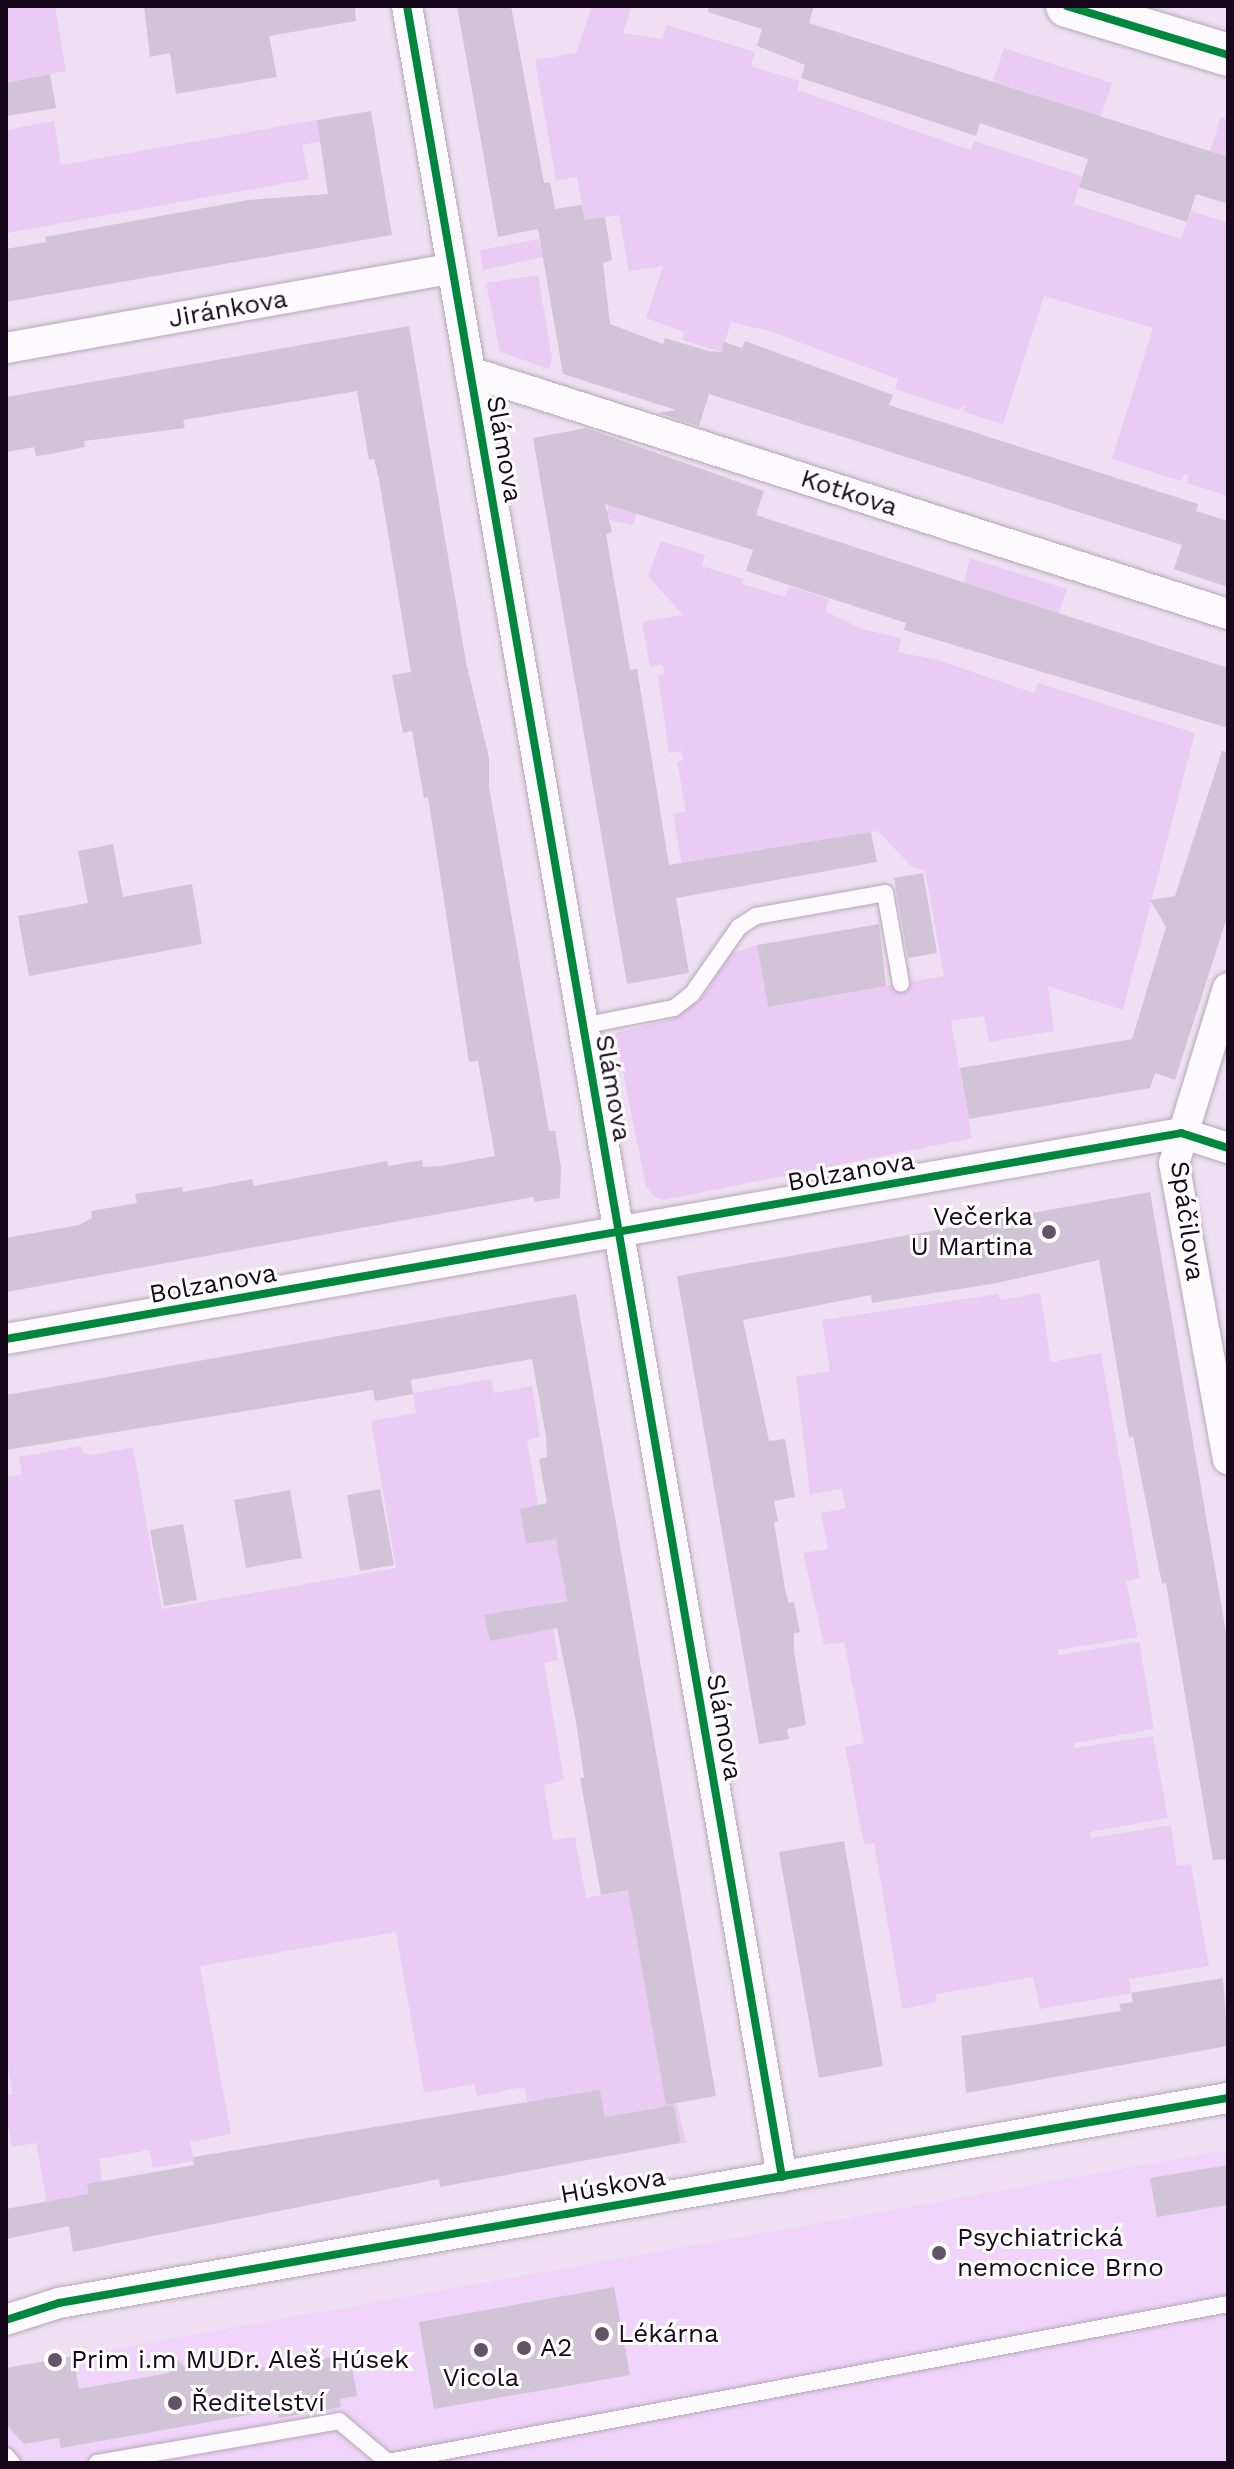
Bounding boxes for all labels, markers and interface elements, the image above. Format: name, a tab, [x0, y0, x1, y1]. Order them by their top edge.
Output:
street label: Jiránkova	[166, 283, 290, 335]
street label: Slámova	[479, 393, 529, 505]
street label: Kotkova	[797, 463, 901, 523]
street label: Slámova	[588, 1032, 638, 1144]
street label: Bolzanova	[785, 1145, 917, 1199]
street label: Spáčilova	[1163, 1159, 1211, 1283]
place label: Večerka U Martina	[911, 1201, 1033, 1262]
marker: Večerka U Martina	[1040, 1223, 1058, 1241]
street label: Bolzanova	[147, 1257, 279, 1311]
street label: Slámova	[699, 1671, 749, 1783]
street label: Húskova	[558, 2161, 668, 2211]
place label: Psychiatrická nemocnice Brno	[957, 2222, 1164, 2284]
marker: Psychiatrická nemocnice Brno	[928, 2242, 950, 2264]
place label: Lékárna	[618, 2318, 719, 2350]
marker: Lékárna	[593, 2325, 611, 2343]
place label: A2	[540, 2332, 572, 2364]
marker: A2	[515, 2339, 533, 2357]
marker: Vicola	[472, 2341, 490, 2359]
place label: Prim i.m MUDr. Aleš Húsek	[71, 2344, 410, 2376]
marker: Prim i.m MUDr. Aleš Húsek	[46, 2351, 64, 2369]
place label: Vicola	[443, 2362, 519, 2394]
place label: Ředitelství	[191, 2387, 325, 2419]
marker: Ředitelství	[166, 2394, 184, 2412]

